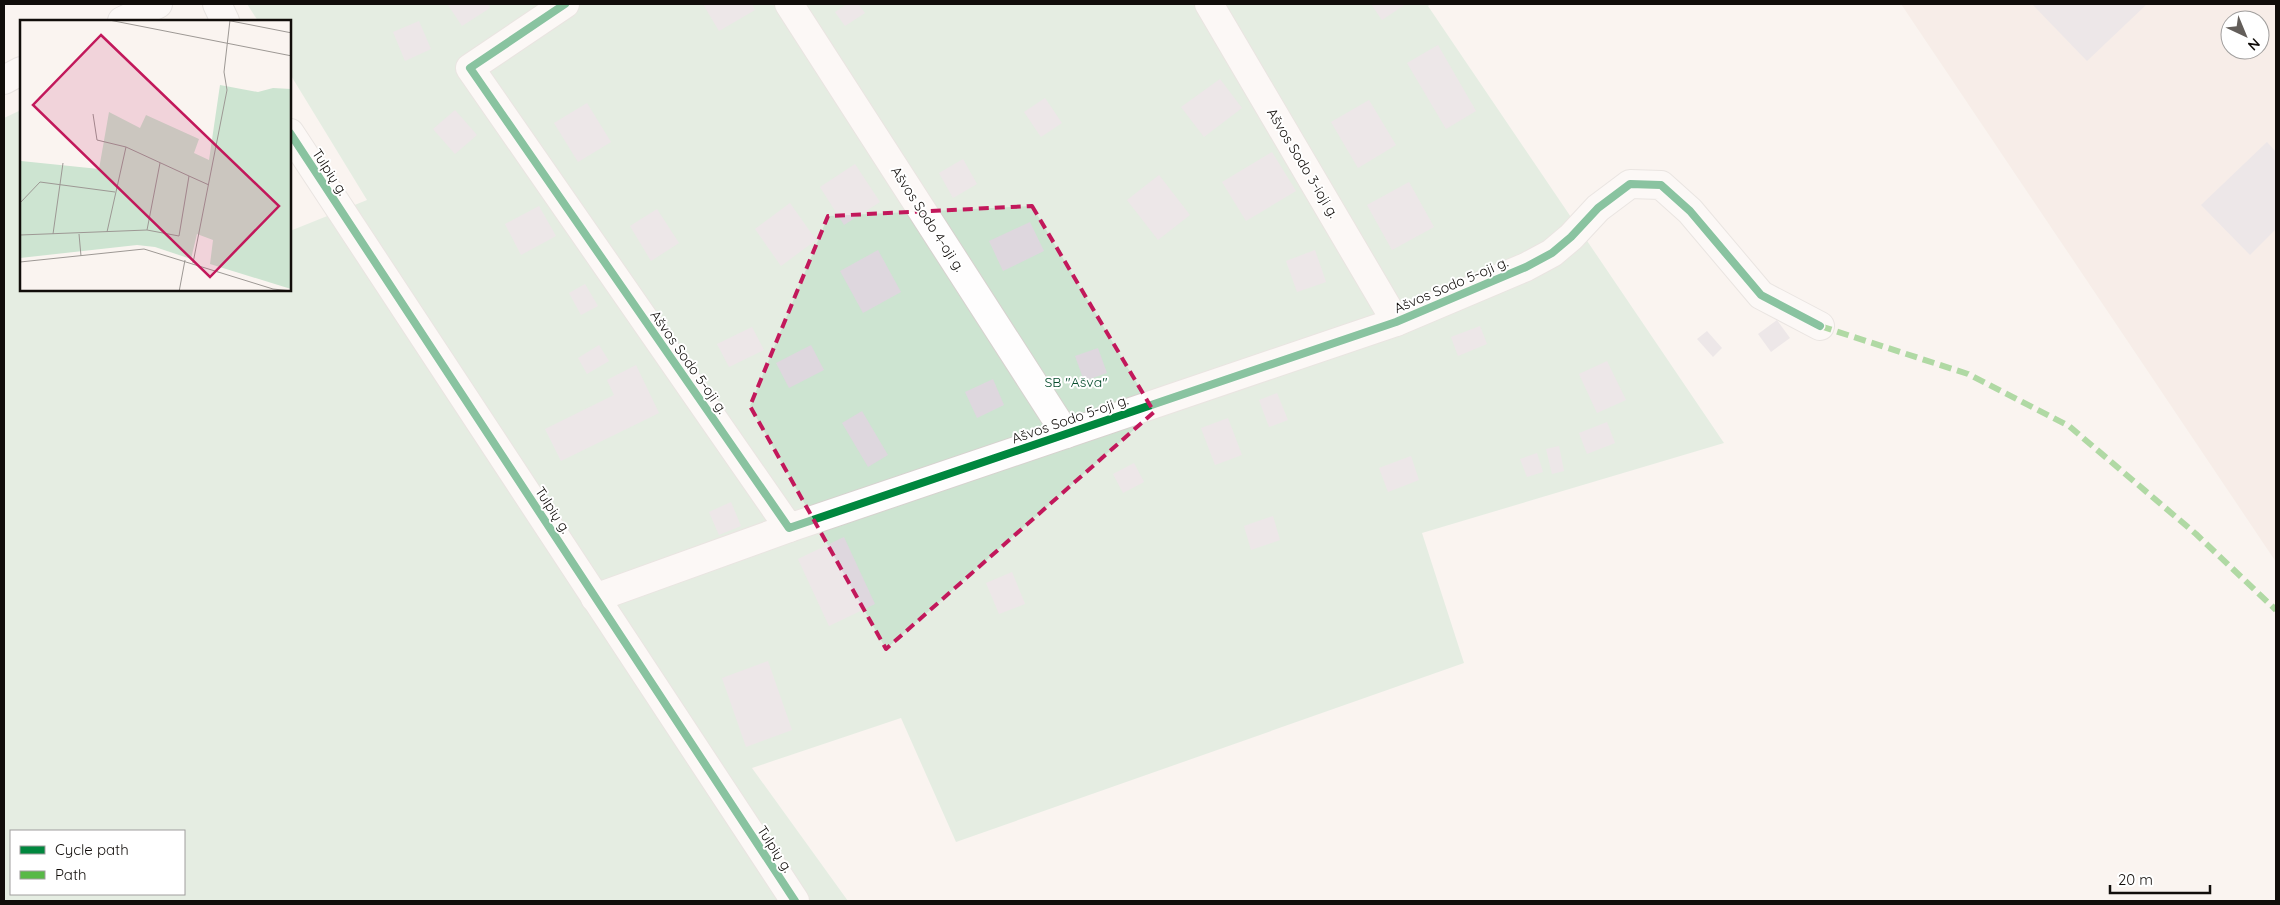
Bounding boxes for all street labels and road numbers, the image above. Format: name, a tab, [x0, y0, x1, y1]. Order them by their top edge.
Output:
street label: Ašvos Sodo 3-ioji g.	[1263, 105, 1343, 221]
street label: Tulpių g.	[308, 145, 352, 199]
street label: Ašvos Sodo 4-oji g.	[887, 163, 969, 275]
street label: Ašvos Sodo 5-oji g.	[1391, 253, 1511, 317]
street label: Ašvos Sodo 5-oji g.	[647, 307, 731, 417]
street label: Ašvos Sodo 5-oji g.	[1009, 391, 1131, 447]
street label: Tulpių g.	[531, 483, 575, 537]
street label: Tulpių g.	[753, 822, 797, 876]

